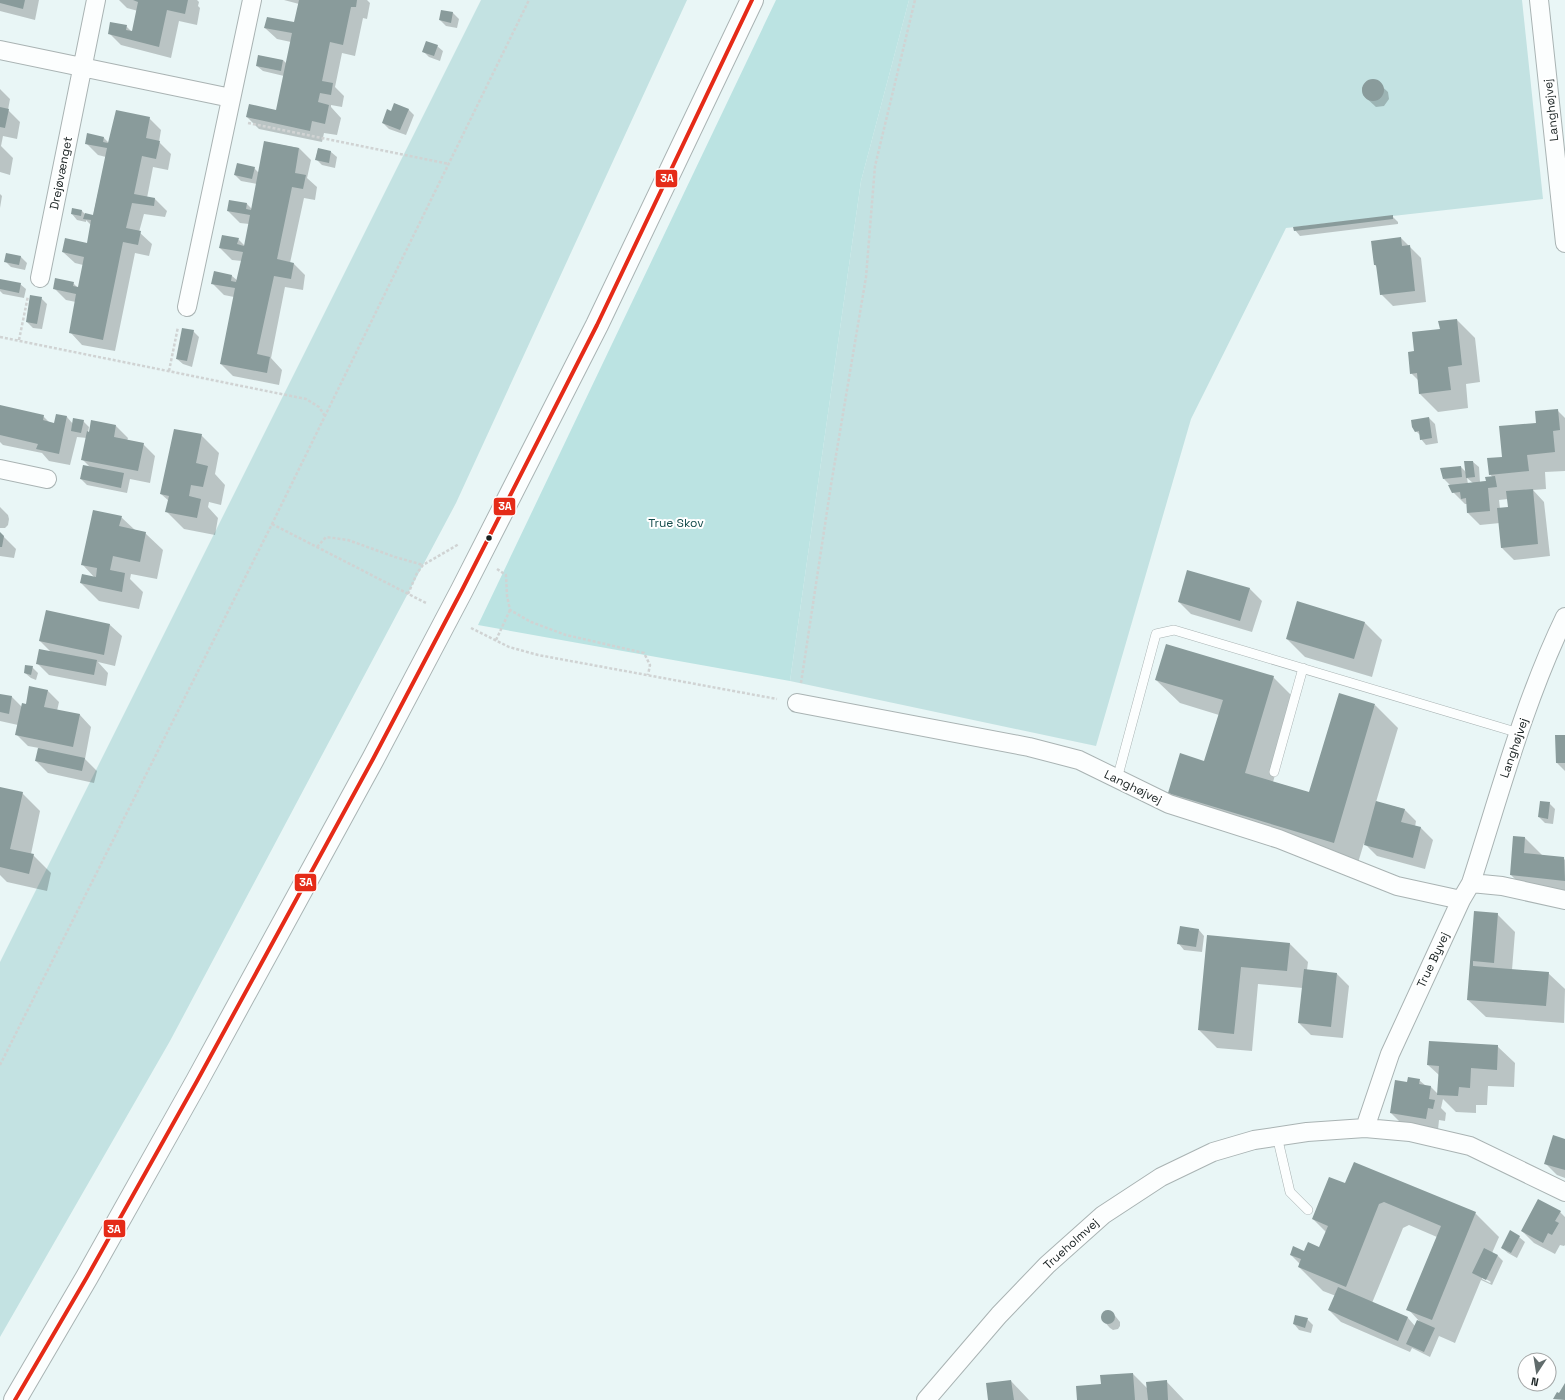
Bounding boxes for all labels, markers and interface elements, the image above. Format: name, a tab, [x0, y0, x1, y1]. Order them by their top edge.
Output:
street label: Langhøjvej	[1540, 78, 1562, 142]
street label: Drejøvænget	[46, 135, 76, 211]
line badge: 3A	[655, 169, 678, 188]
text: 3A	[660, 171, 674, 185]
line badge: 3A	[493, 497, 516, 516]
text: 3A	[498, 499, 512, 513]
park label: True Skov	[648, 515, 704, 531]
unlabelled marker	[484, 533, 494, 543]
street label: Langhøjvej	[1496, 716, 1532, 780]
street label: Langhøjvej	[1101, 766, 1165, 808]
line badge: 3A	[294, 873, 317, 892]
text: 3A	[299, 875, 313, 889]
street label: True Byvej	[1413, 930, 1453, 990]
street label: Trueholmvej	[1040, 1215, 1102, 1273]
line badge: 3A	[103, 1219, 126, 1238]
text: 3A	[107, 1222, 121, 1236]
north arrow	[1517, 1352, 1557, 1392]
text: N	[1530, 1374, 1540, 1389]

